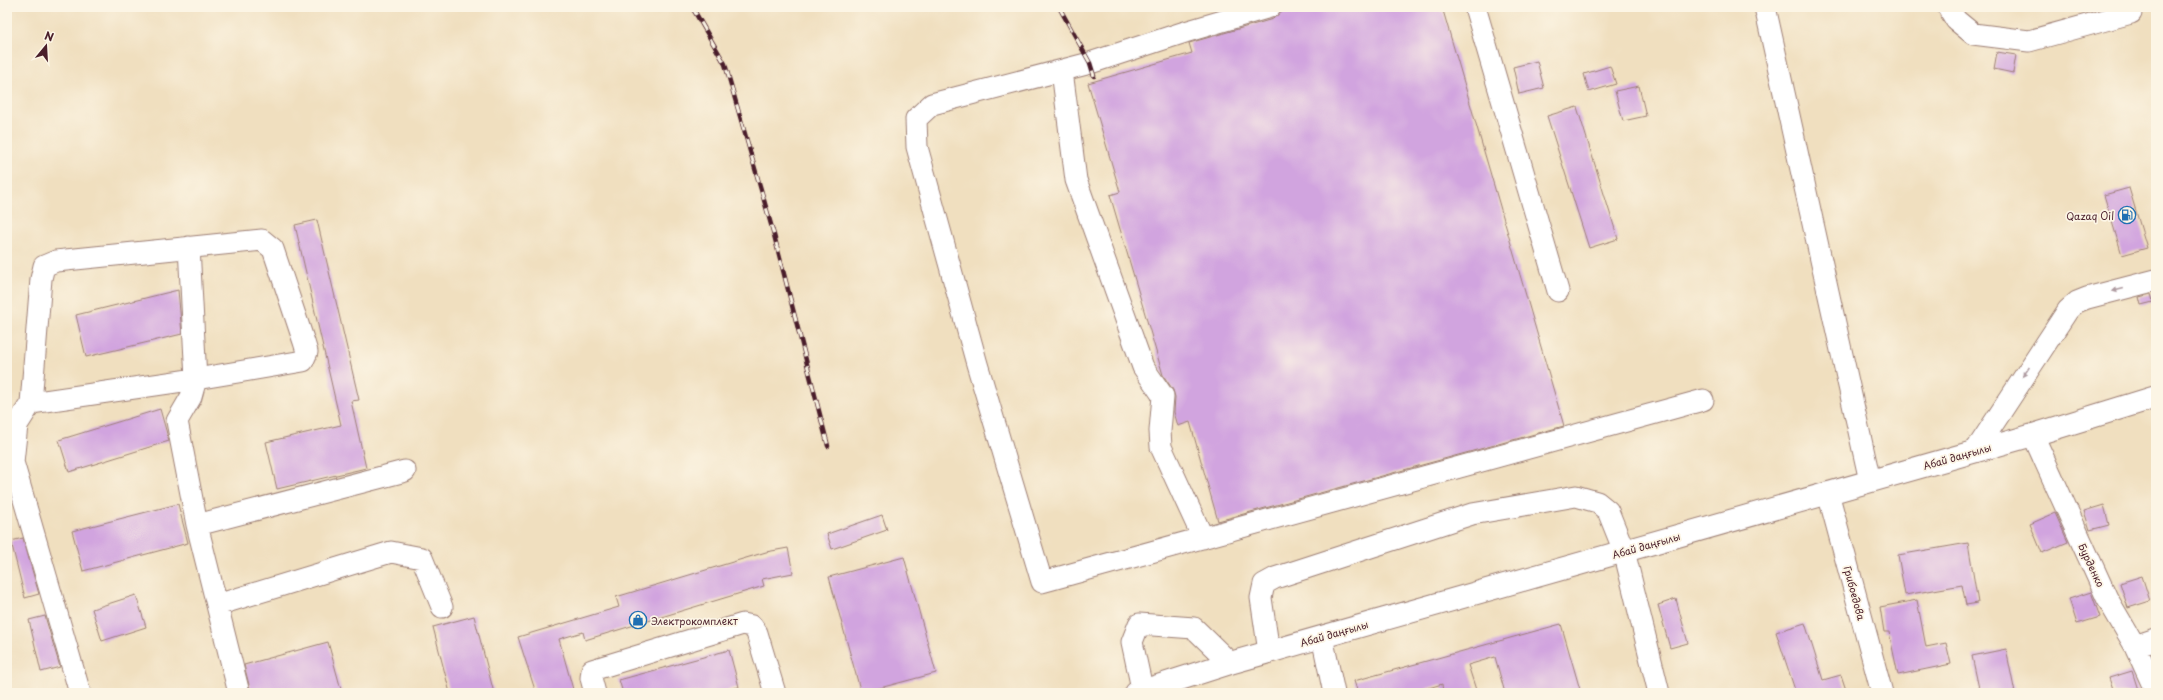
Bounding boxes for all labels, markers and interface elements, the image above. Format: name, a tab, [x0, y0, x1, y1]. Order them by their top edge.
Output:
north arrow	[26, 26, 66, 66]
text: N	[42, 27, 56, 46]
fuel station icon: Qazaq Oil	[2117, 205, 2137, 225]
place label: Qazaq Oil	[2066, 208, 2114, 223]
one-way arrow	[2112, 287, 2124, 293]
one-way arrow	[2022, 367, 2030, 377]
street label: Абай даңғылы	[1921, 439, 1993, 473]
street label: Абай даңғылы	[1610, 528, 1682, 562]
street label: Бурденко	[2074, 541, 2109, 590]
street label: Грибоедова	[1841, 564, 1870, 623]
shop icon: Электрокомплект	[628, 610, 648, 630]
place label: Электрокомплект	[651, 613, 738, 628]
street label: Абай даңғылы	[1298, 616, 1370, 650]

